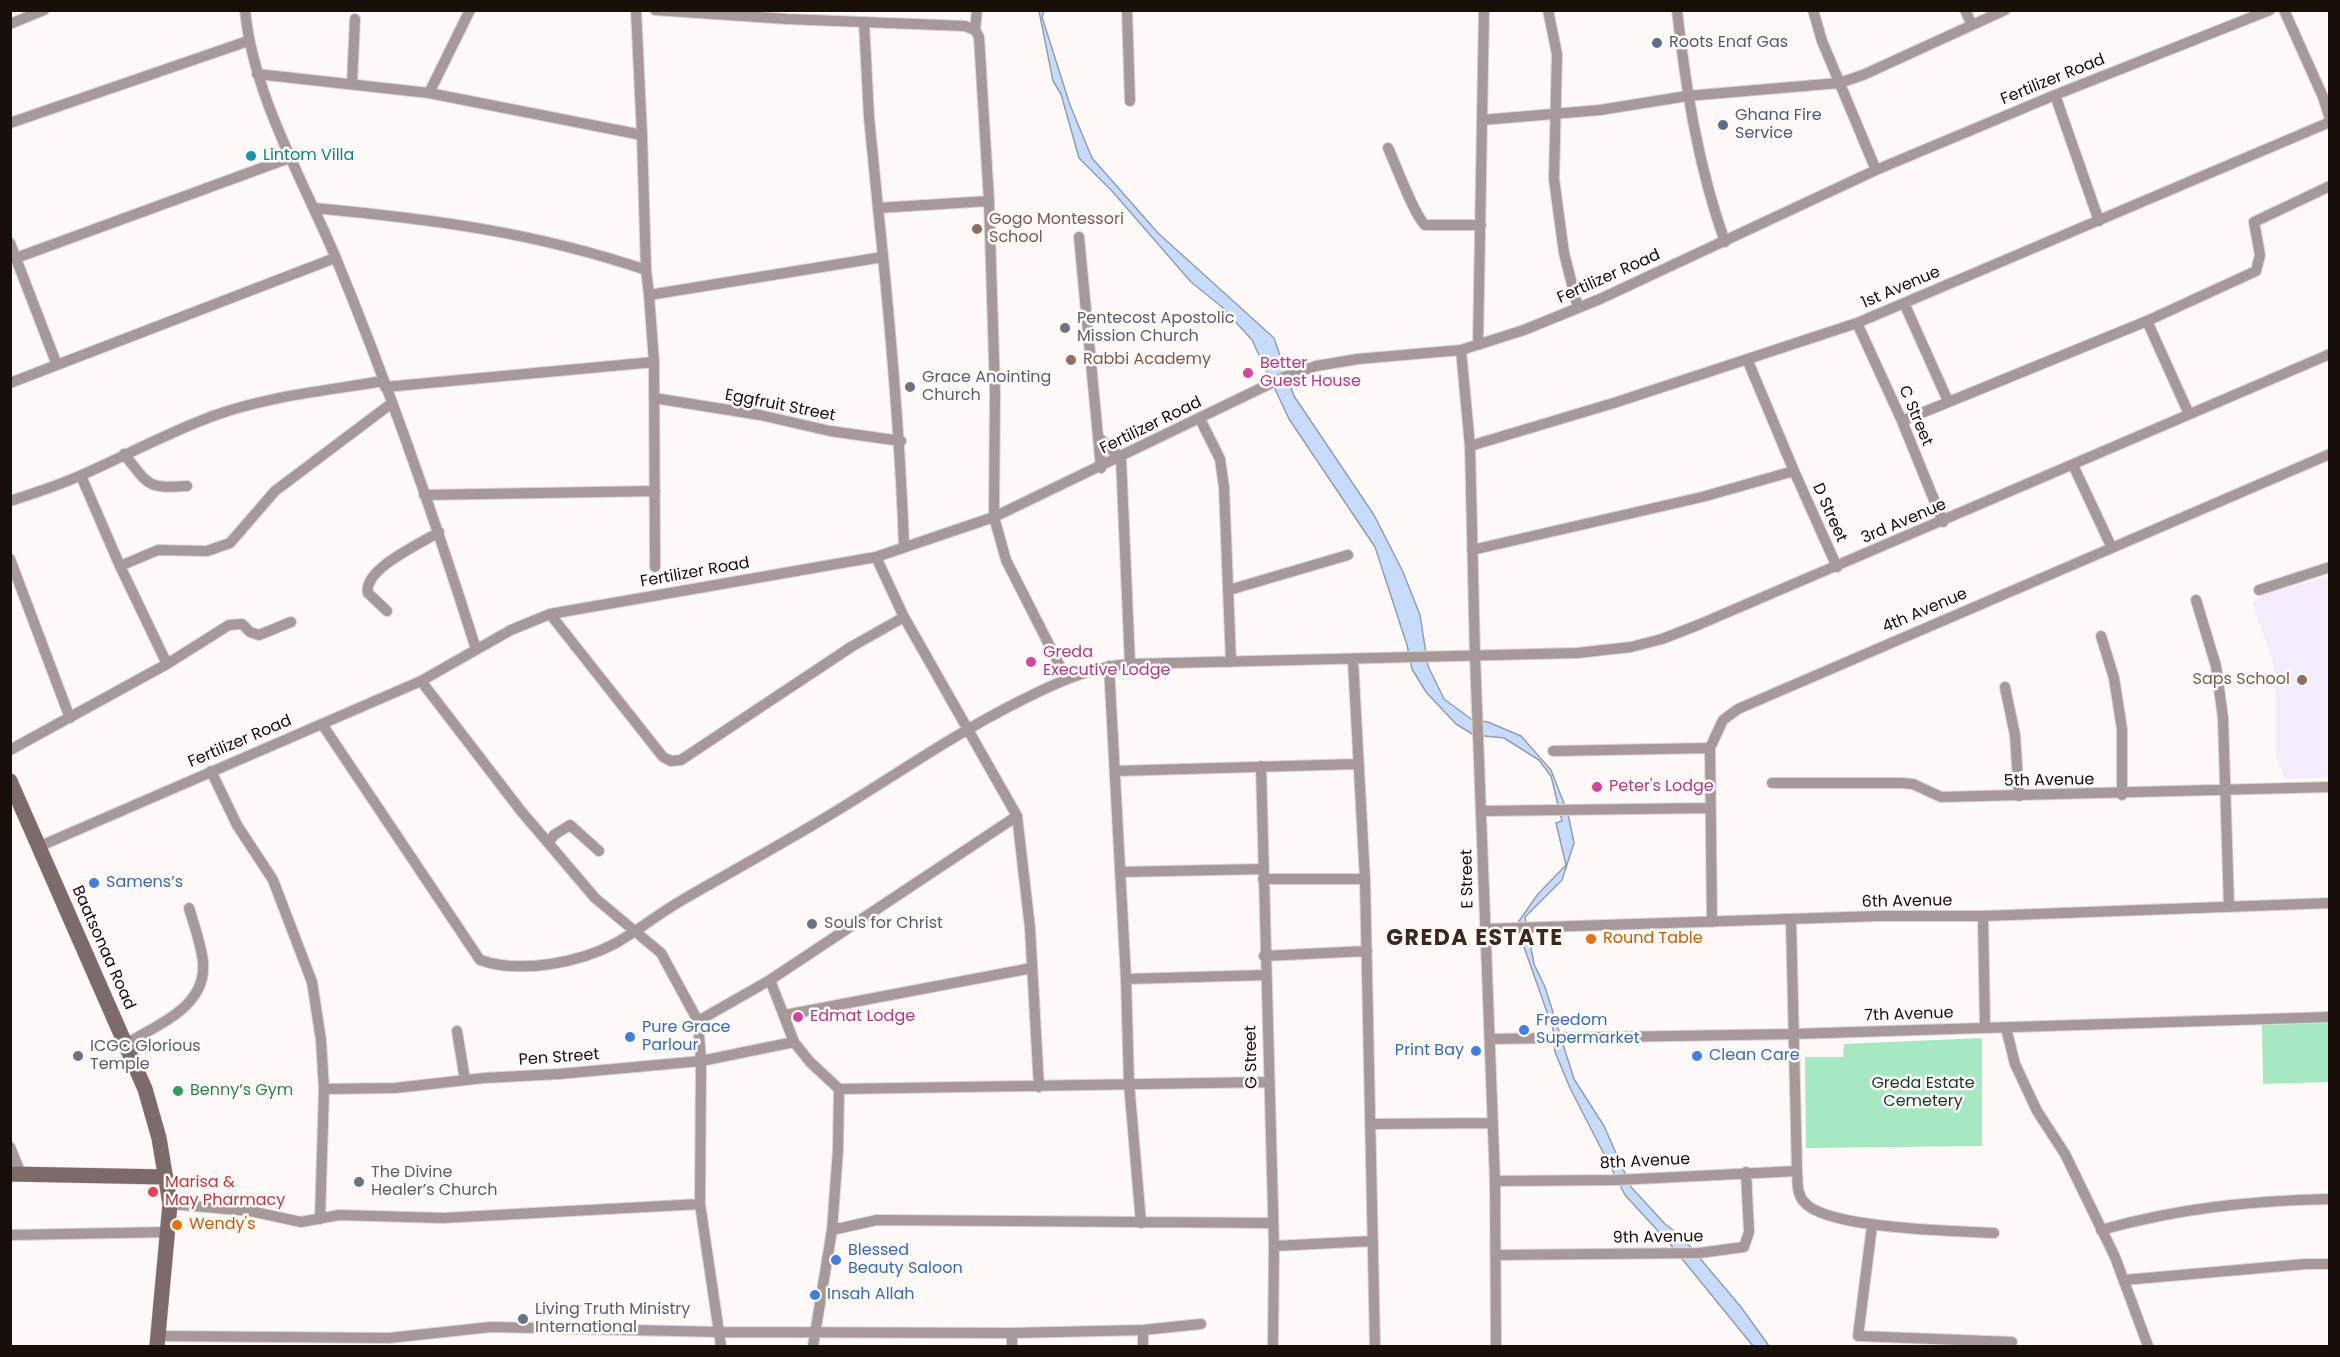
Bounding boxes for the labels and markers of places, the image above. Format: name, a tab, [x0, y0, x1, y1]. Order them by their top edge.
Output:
place label: Roots Enaf Gas	[1669, 33, 1788, 53]
marker: Roots Enaf Gas	[1650, 36, 1664, 50]
place label: Ghana Fire Service	[1735, 106, 1822, 144]
marker: Ghana Fire Service	[1716, 118, 1730, 132]
place label: Lintom Villa	[263, 146, 354, 166]
marker: Lintom Villa	[244, 149, 258, 163]
place label: Gogo Montessori School	[989, 210, 1124, 248]
marker: Gogo Montessori School	[970, 222, 984, 236]
place label: Pentecost Apostolic Mission Church	[1077, 309, 1234, 347]
marker: Pentecost Apostolic Mission Church	[1058, 321, 1072, 335]
place label: Rabbi Academy	[1083, 350, 1211, 370]
marker: Rabbi Academy	[1064, 353, 1078, 367]
place label: Better Guest House	[1260, 354, 1361, 392]
marker: Better Guest House	[1241, 366, 1255, 380]
place label: Grace Anointing Church	[922, 368, 1051, 406]
marker: Grace Anointing Church	[903, 380, 917, 394]
place label: Greda Executive Lodge	[1043, 643, 1170, 681]
marker: Greda Executive Lodge	[1024, 655, 1038, 669]
place label: Saps School	[2193, 670, 2290, 690]
marker: Saps School	[2295, 673, 2309, 687]
place label: Peter's Lodge	[1609, 777, 1714, 797]
marker: Peter's Lodge	[1590, 780, 1604, 794]
place label: Samens’s	[106, 873, 183, 893]
marker: Samens’s	[87, 876, 101, 890]
place label: Souls for Christ	[824, 914, 943, 934]
marker: Souls for Christ	[805, 917, 819, 931]
place label: Round Table	[1603, 929, 1703, 949]
marker: Round Table	[1584, 932, 1598, 946]
place label: Edmat Lodge	[810, 1007, 915, 1027]
marker: Edmat Lodge	[791, 1010, 805, 1024]
place label: Freedom Supermarket	[1536, 1011, 1640, 1049]
place label: Pure Grace Parlour	[642, 1018, 731, 1056]
marker: Freedom Supermarket	[1517, 1023, 1531, 1037]
marker: Pure Grace Parlour	[623, 1030, 637, 1044]
place label: ICGC Glorious Temple	[90, 1037, 201, 1075]
place label: Print Bay	[1395, 1041, 1464, 1061]
marker: Print Bay	[1469, 1044, 1483, 1058]
place label: Clean Care	[1709, 1046, 1800, 1066]
marker: ICGC Glorious Temple	[71, 1049, 85, 1063]
marker: Clean Care	[1690, 1049, 1704, 1063]
place label: Benny’s Gym	[190, 1081, 293, 1101]
marker: Benny’s Gym	[171, 1084, 185, 1098]
place label: The Divine Healer’s Church	[371, 1163, 498, 1201]
place label: Marisa & May Pharmacy	[165, 1173, 285, 1211]
marker: The Divine Healer’s Church	[352, 1175, 366, 1189]
marker: Marisa & May Pharmacy	[146, 1185, 160, 1199]
place label: Wendy's	[189, 1215, 255, 1235]
marker: Wendy's	[170, 1218, 184, 1232]
place label: Blessed Beauty Saloon	[848, 1241, 963, 1279]
marker: Blessed Beauty Saloon	[829, 1253, 843, 1267]
place label: Insah Allah	[827, 1285, 915, 1305]
marker: Insah Allah	[808, 1288, 822, 1302]
place label: Living Truth Ministry International	[535, 1300, 690, 1338]
marker: Living Truth Ministry International	[516, 1312, 530, 1326]

